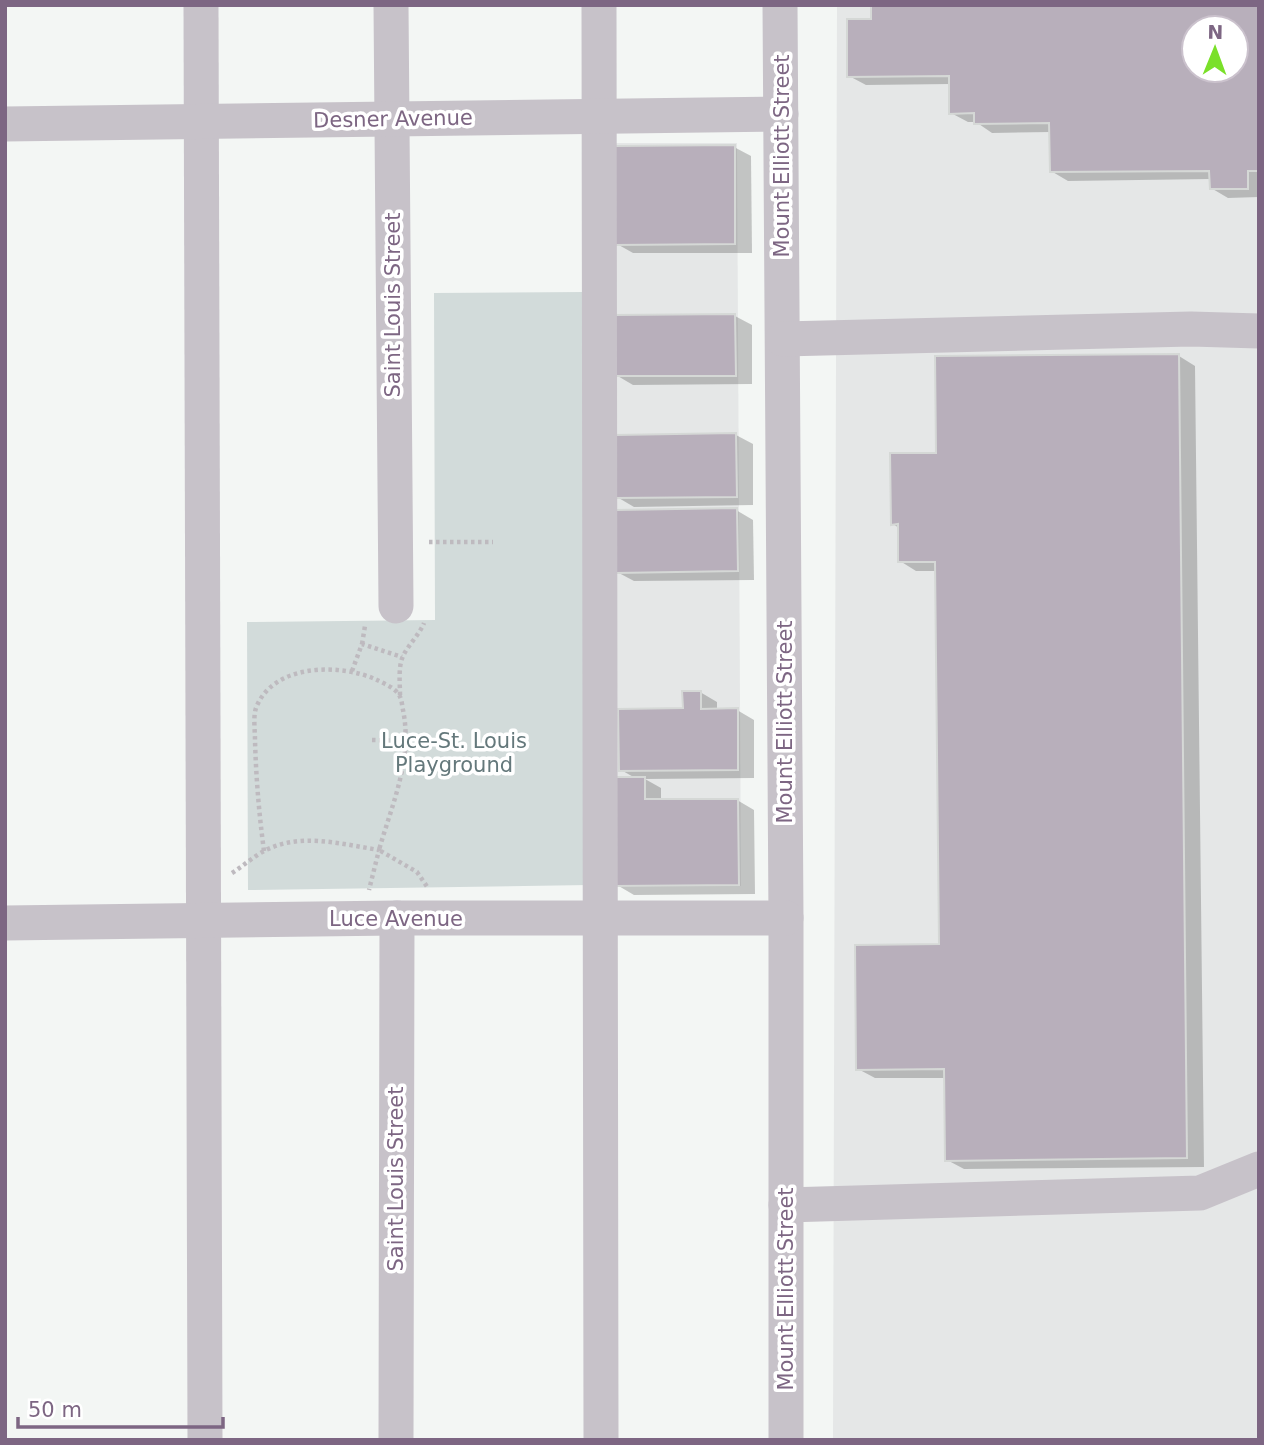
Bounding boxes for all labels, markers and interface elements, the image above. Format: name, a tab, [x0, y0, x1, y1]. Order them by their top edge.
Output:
north arrow	[1180, 14, 1250, 84]
text: N	[1207, 21, 1223, 43]
street label: Mount Elliott Street	[770, 54, 794, 258]
street label: Desner Avenue	[313, 106, 473, 132]
street label: Saint Louis Street	[381, 212, 405, 398]
street label: Mount Elliott Street	[773, 620, 797, 824]
park label: Luce-St. Louis Playground	[381, 729, 527, 777]
street label: Luce Avenue	[329, 907, 463, 931]
street label: Saint Louis Street	[384, 1086, 408, 1272]
street label: Mount Elliott Street	[774, 1187, 798, 1391]
scale bar	[18, 1386, 222, 1430]
text: 50 m	[28, 1398, 82, 1422]

